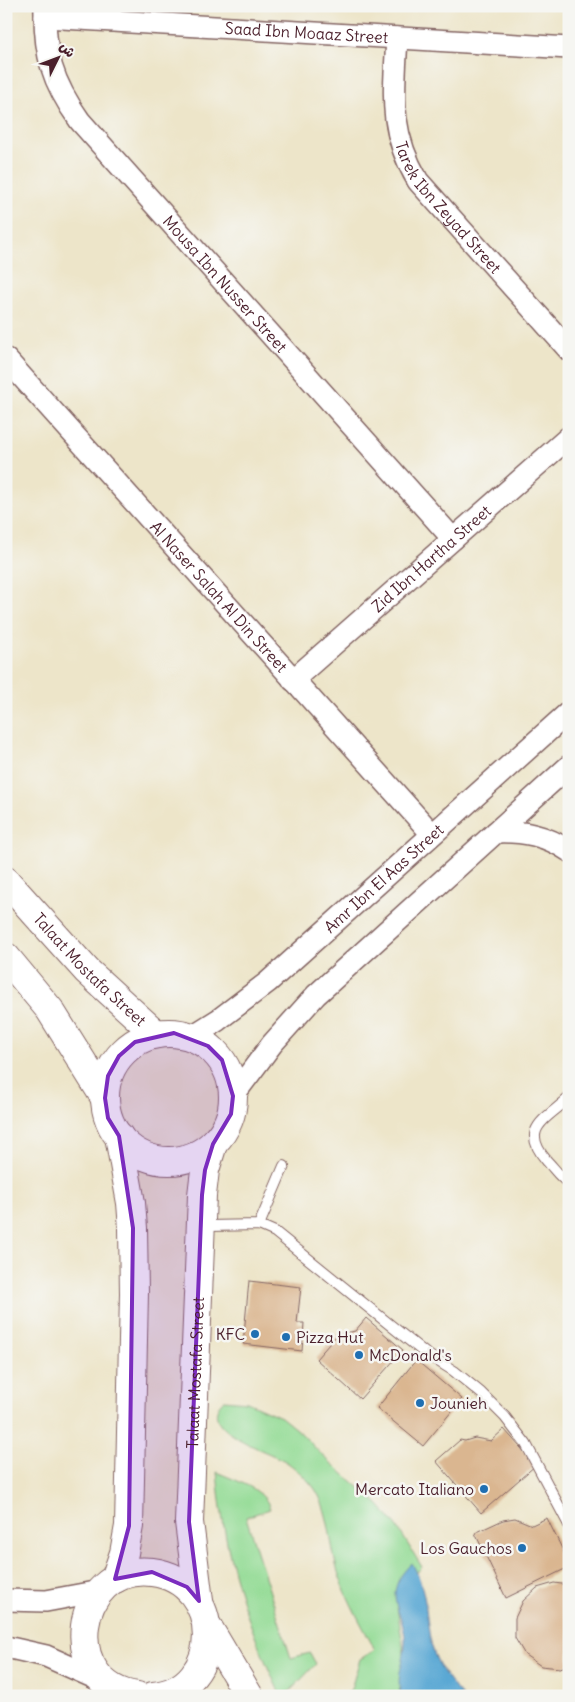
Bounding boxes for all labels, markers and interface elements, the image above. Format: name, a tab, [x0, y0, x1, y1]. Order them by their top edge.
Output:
street label: Saad Ibn Moaaz Street	[224, 18, 389, 47]
north arrow	[32, 32, 82, 82]
text: ش	[56, 38, 80, 61]
street label: Tarek Ibn Zeyad Street	[391, 139, 506, 278]
street label: Mousa Ibn Nusser Street	[159, 211, 292, 357]
street label: Zid Ibn Hartha Street	[367, 500, 495, 616]
street label: Al Naser Salah Al Din Street	[146, 517, 292, 677]
street label: Amr Ibn El Aas Street	[320, 819, 448, 937]
street label: Talaat Mostafa Street	[29, 909, 151, 1031]
street label: Talaat Mostafa Street	[182, 1296, 208, 1449]
place label: KFC	[216, 1324, 245, 1344]
place label: Pizza Hut	[296, 1327, 364, 1347]
marker: KFC	[249, 1328, 261, 1340]
marker: Pizza Hut	[280, 1331, 292, 1343]
place label: McDonald's	[369, 1345, 452, 1365]
marker: McDonald's	[353, 1349, 365, 1361]
place label: Jounieh	[430, 1393, 487, 1413]
marker: Jounieh	[414, 1397, 426, 1409]
place label: Mercato Italiano	[355, 1479, 474, 1499]
marker: Mercato Italiano	[478, 1483, 490, 1495]
place label: Los Gauchos	[420, 1538, 512, 1558]
marker: Los Gauchos	[516, 1542, 528, 1554]

